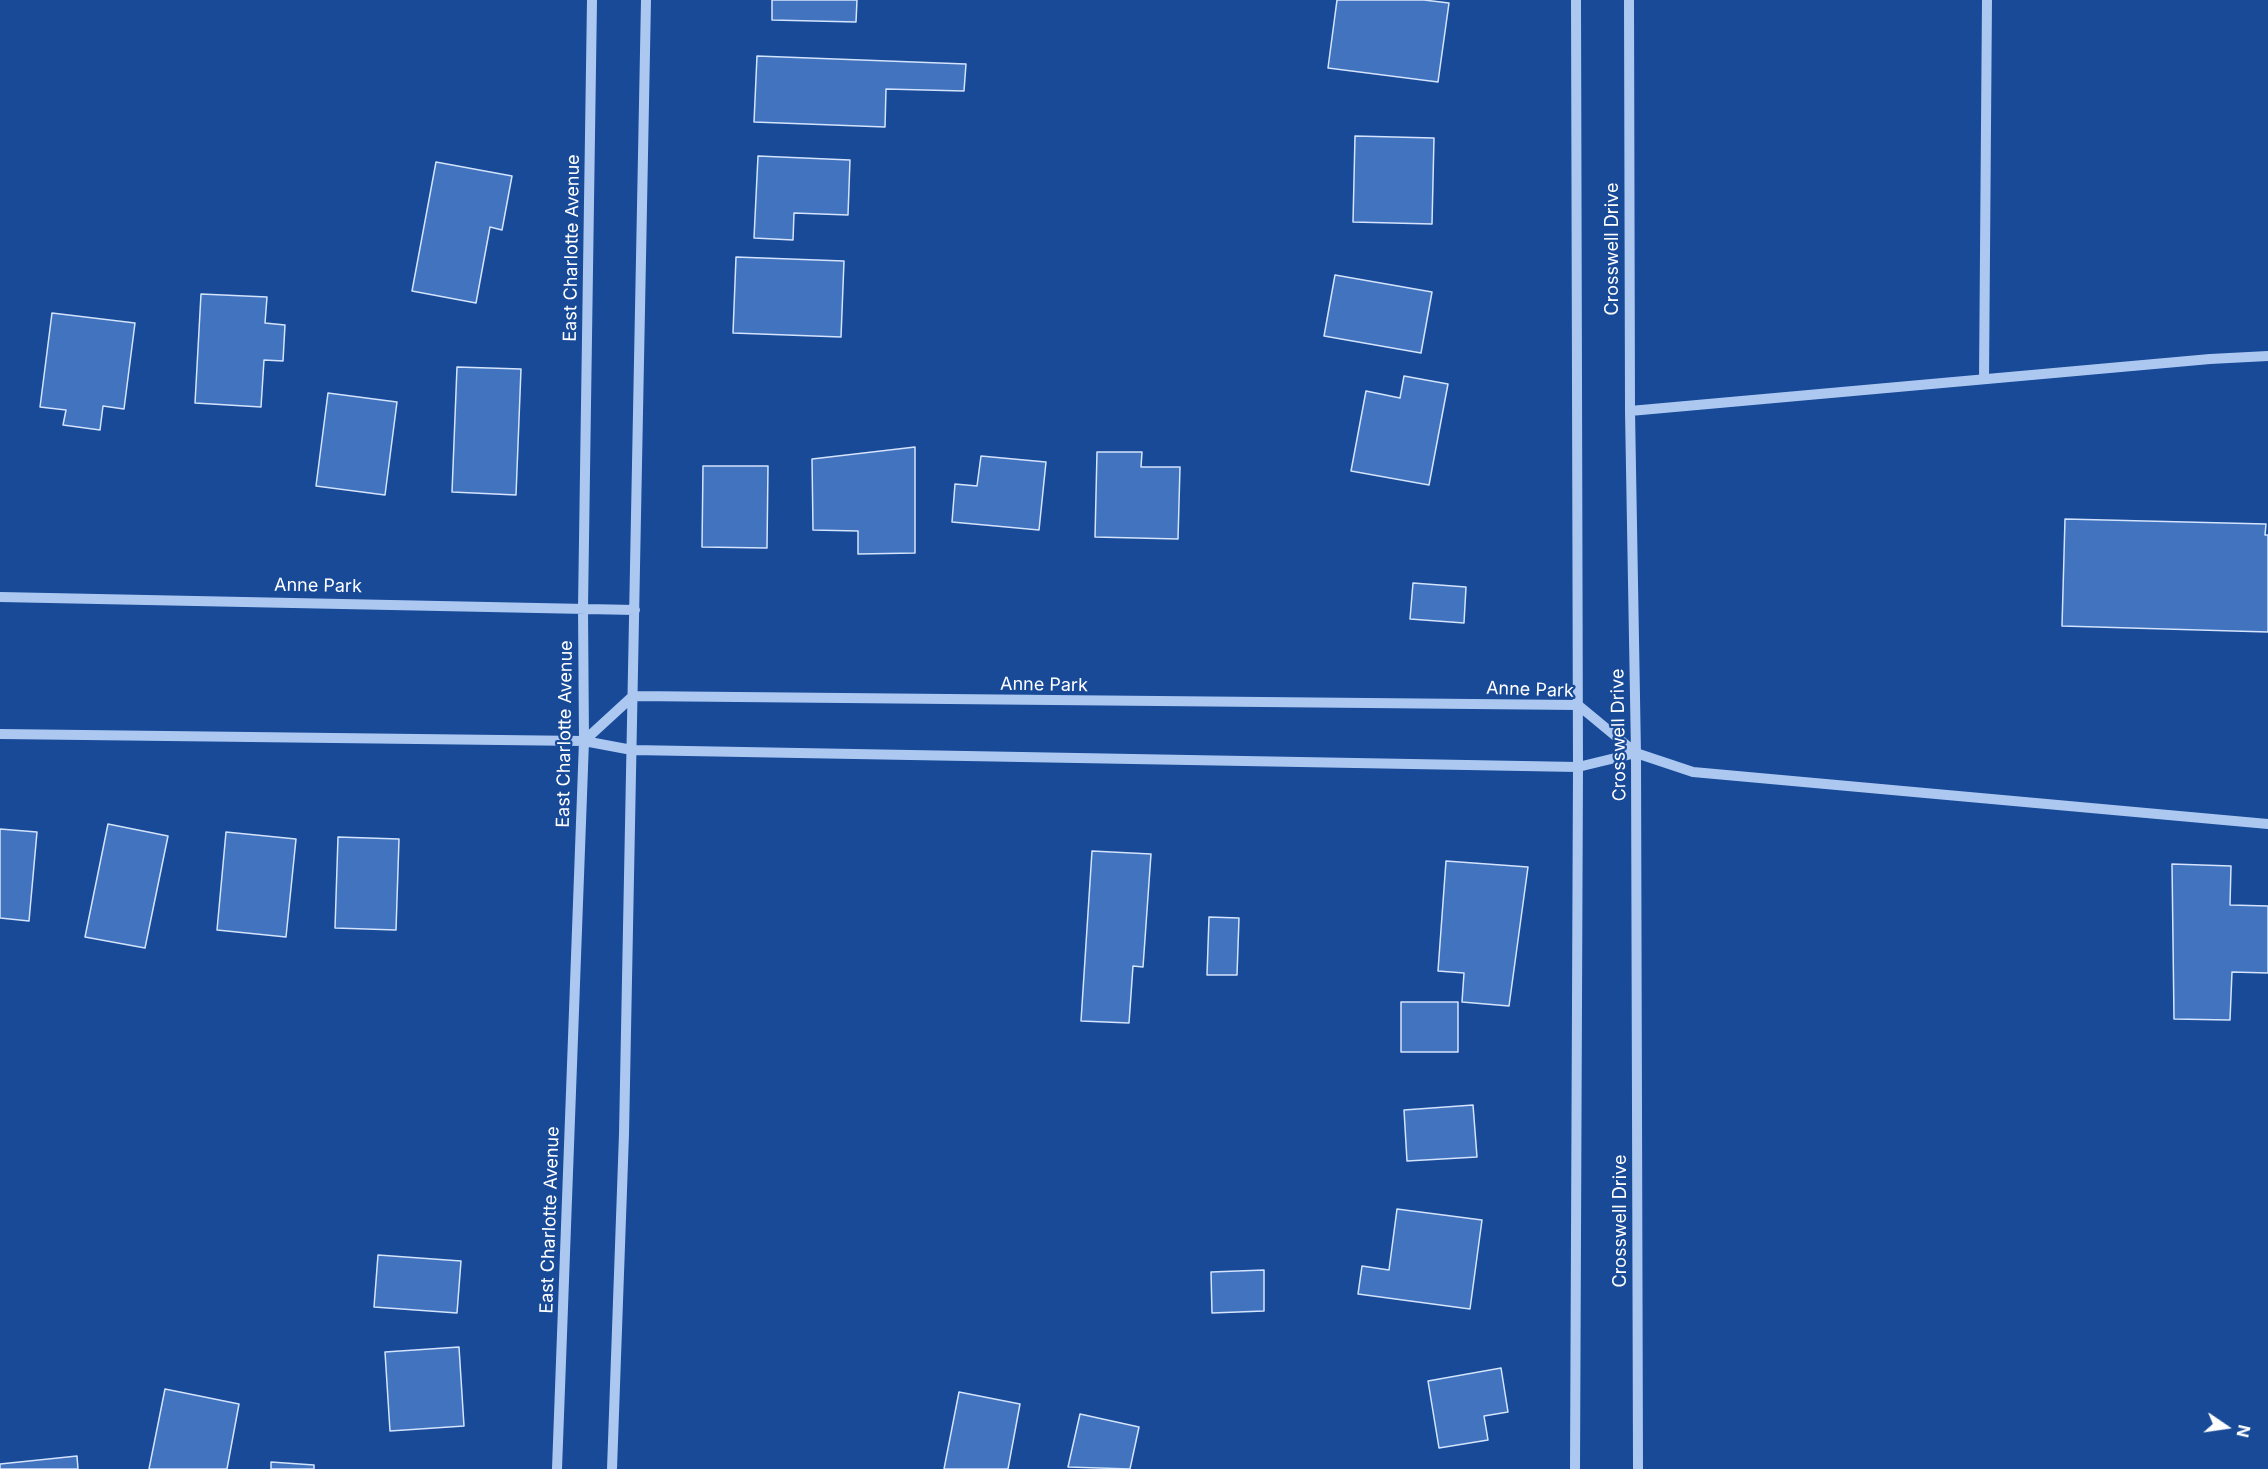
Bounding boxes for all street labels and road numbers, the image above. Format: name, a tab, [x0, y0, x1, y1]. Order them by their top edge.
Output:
street label: East Charlotte Avenue	[560, 154, 584, 342]
street label: Crosswell Drive	[1602, 183, 1624, 315]
street label: Anne Park	[274, 574, 362, 598]
street label: East Charlotte Avenue	[553, 640, 577, 828]
street label: Crosswell Drive	[1607, 668, 1631, 802]
street label: Anne Park	[1000, 673, 1088, 697]
street label: Anne Park	[1486, 678, 1574, 702]
street label: East Charlotte Avenue	[536, 1126, 564, 1314]
street label: Crosswell Drive	[1610, 1155, 1632, 1287]

